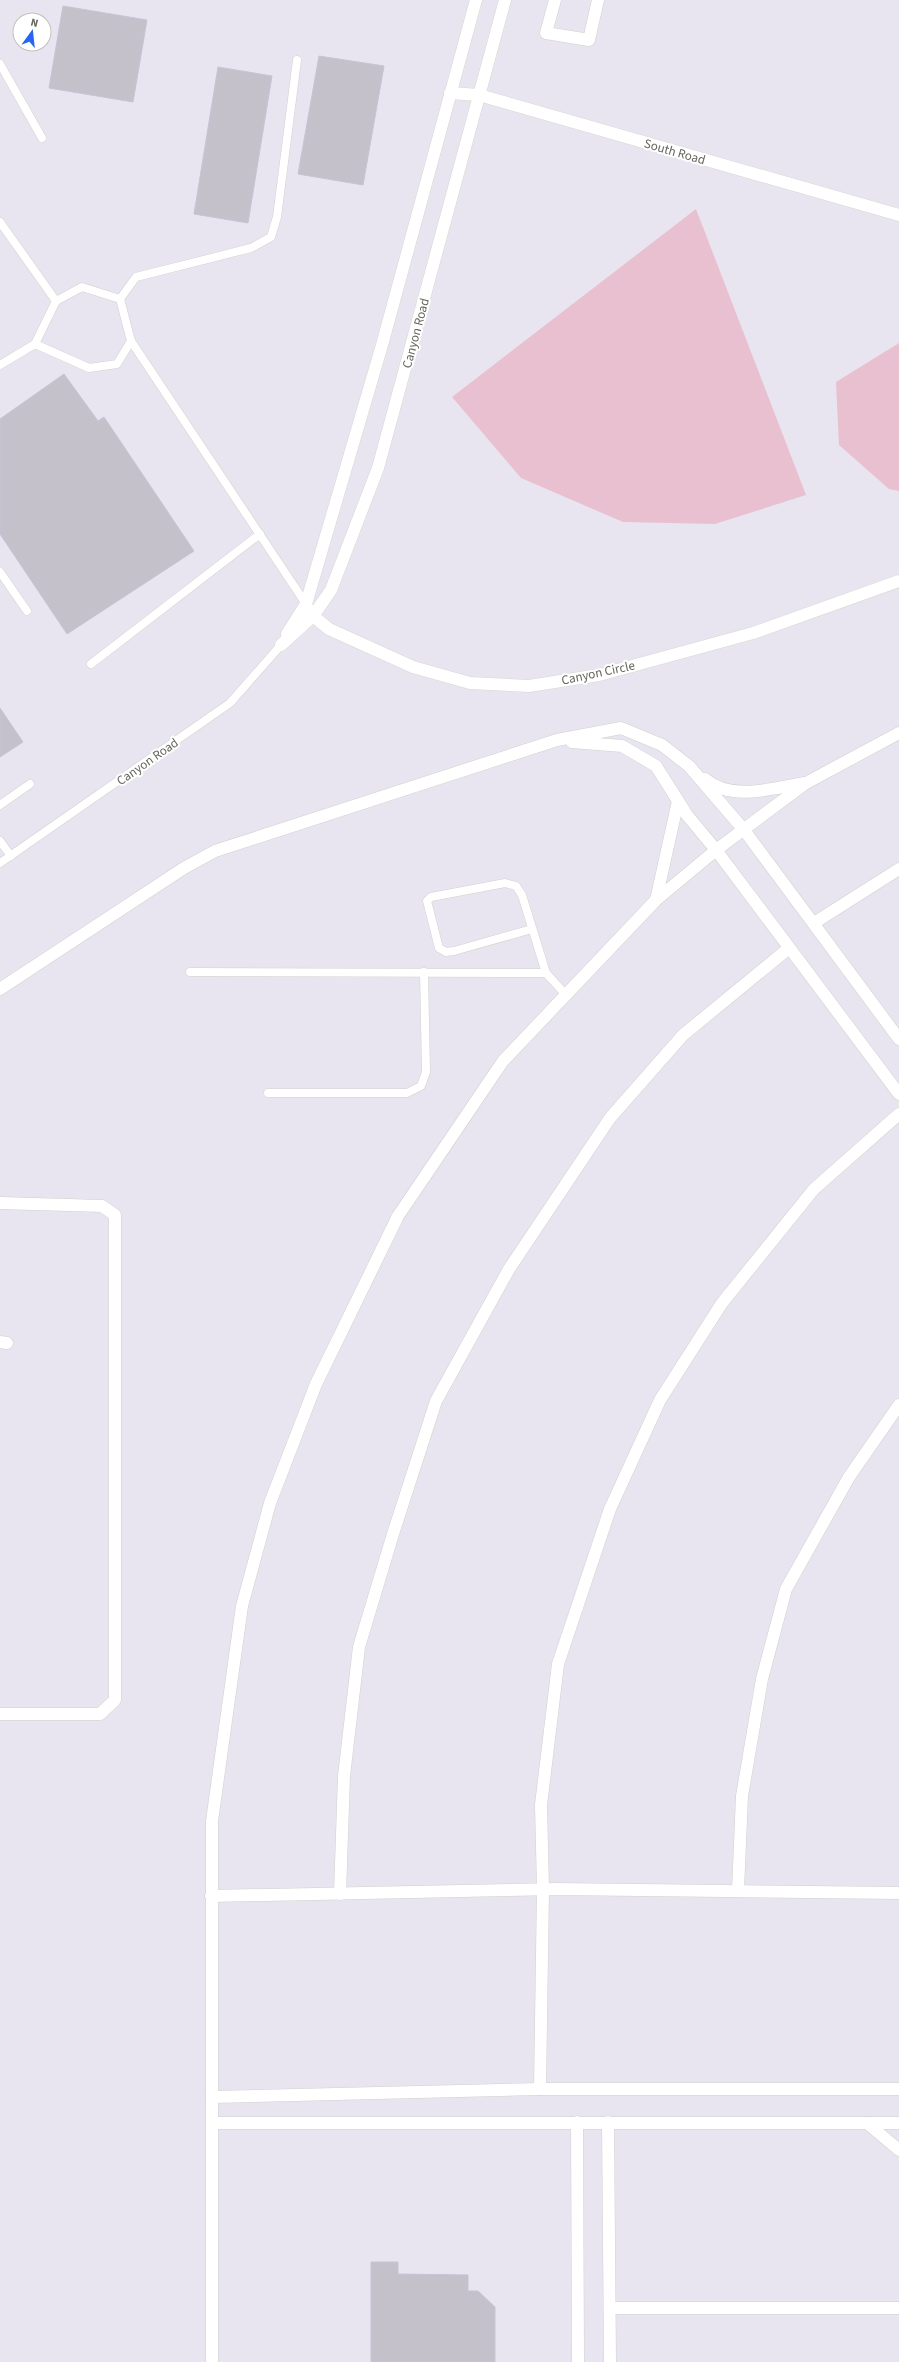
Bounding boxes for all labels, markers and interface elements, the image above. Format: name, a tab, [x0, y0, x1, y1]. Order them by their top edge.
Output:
north arrow	[12, 12, 52, 52]
text: N	[29, 15, 40, 31]
street label: South Road	[642, 135, 707, 169]
street label: Canyon Road	[398, 296, 434, 370]
street label: Canyon Circle	[560, 656, 637, 690]
street label: Canyon Road	[113, 734, 182, 790]

